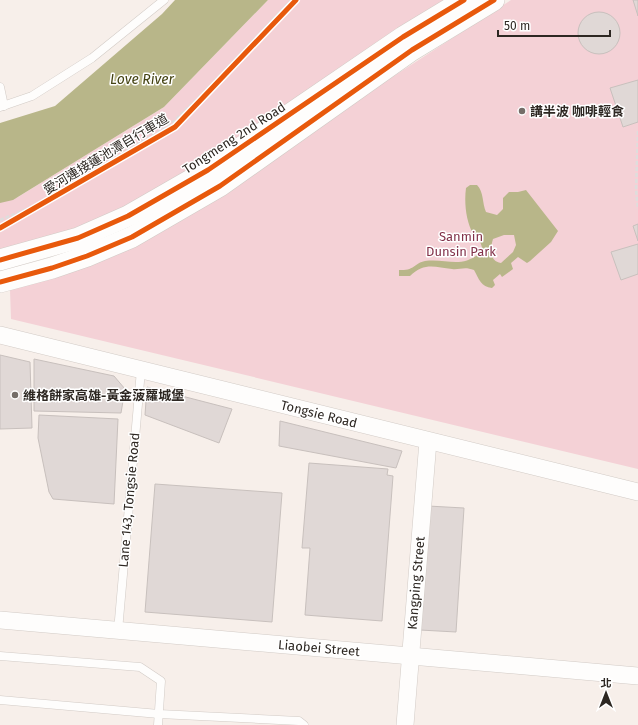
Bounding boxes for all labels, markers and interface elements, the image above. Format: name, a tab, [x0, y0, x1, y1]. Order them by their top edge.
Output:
scale bar	[498, 12, 610, 38]
text: 50 m	[504, 19, 530, 33]
water label: Love River	[110, 71, 175, 88]
street label: Tongmeng 2nd Road	[180, 99, 288, 177]
place label: 講半波 咖啡輕食	[530, 104, 624, 119]
marker: 講半波 咖啡輕食	[517, 106, 527, 116]
street label: 愛河連接蓮池潭自行車道	[41, 111, 171, 197]
park label: Sanmin Dunsin Park	[426, 229, 496, 259]
place label: 維格餅家高雄-黃金菠蘿城堡	[23, 388, 184, 403]
marker: 維格餅家高雄-黃金菠蘿城堡	[10, 390, 20, 400]
street label: Tongsie Road	[279, 397, 359, 431]
street label: Lane 143, Tongsie Road	[116, 432, 142, 568]
street label: Kangping Street	[404, 535, 428, 630]
street label: Liaobei Street	[278, 637, 361, 659]
north arrow	[586, 673, 626, 713]
text: 北	[601, 677, 612, 690]

